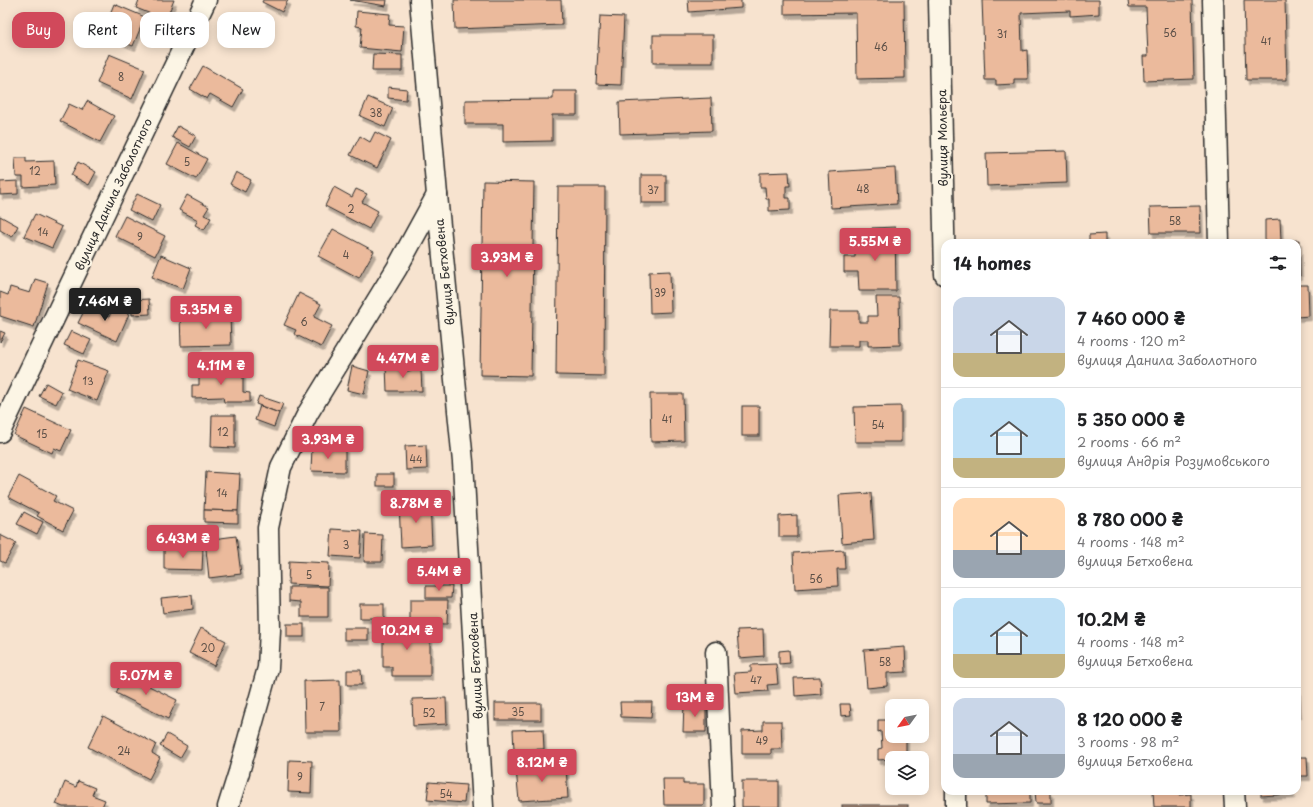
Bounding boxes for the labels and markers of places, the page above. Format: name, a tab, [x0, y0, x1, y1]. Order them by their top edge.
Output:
pin: 5.55M ₴	[838, 228, 912, 262]
pin: 3.93M ₴	[470, 244, 544, 278]
pin: 7.46M ₴	[68, 288, 142, 322]
pin: 5.35M ₴	[169, 296, 243, 330]
pin: 4.47M ₴	[366, 345, 440, 379]
pin: 4.11M ₴	[184, 352, 258, 386]
pin: 3.93M ₴	[291, 426, 365, 460]
pin: 8.78M ₴	[379, 490, 453, 524]
pin: 6.43M ₴	[146, 525, 220, 559]
pin: 5.4M ₴	[406, 558, 472, 592]
pin: 10.2M ₴	[370, 617, 444, 651]
pin: 5.07M ₴	[109, 662, 183, 696]
pin: 13M ₴	[667, 684, 723, 718]
pin: 8.12M ₴	[505, 749, 579, 783]

